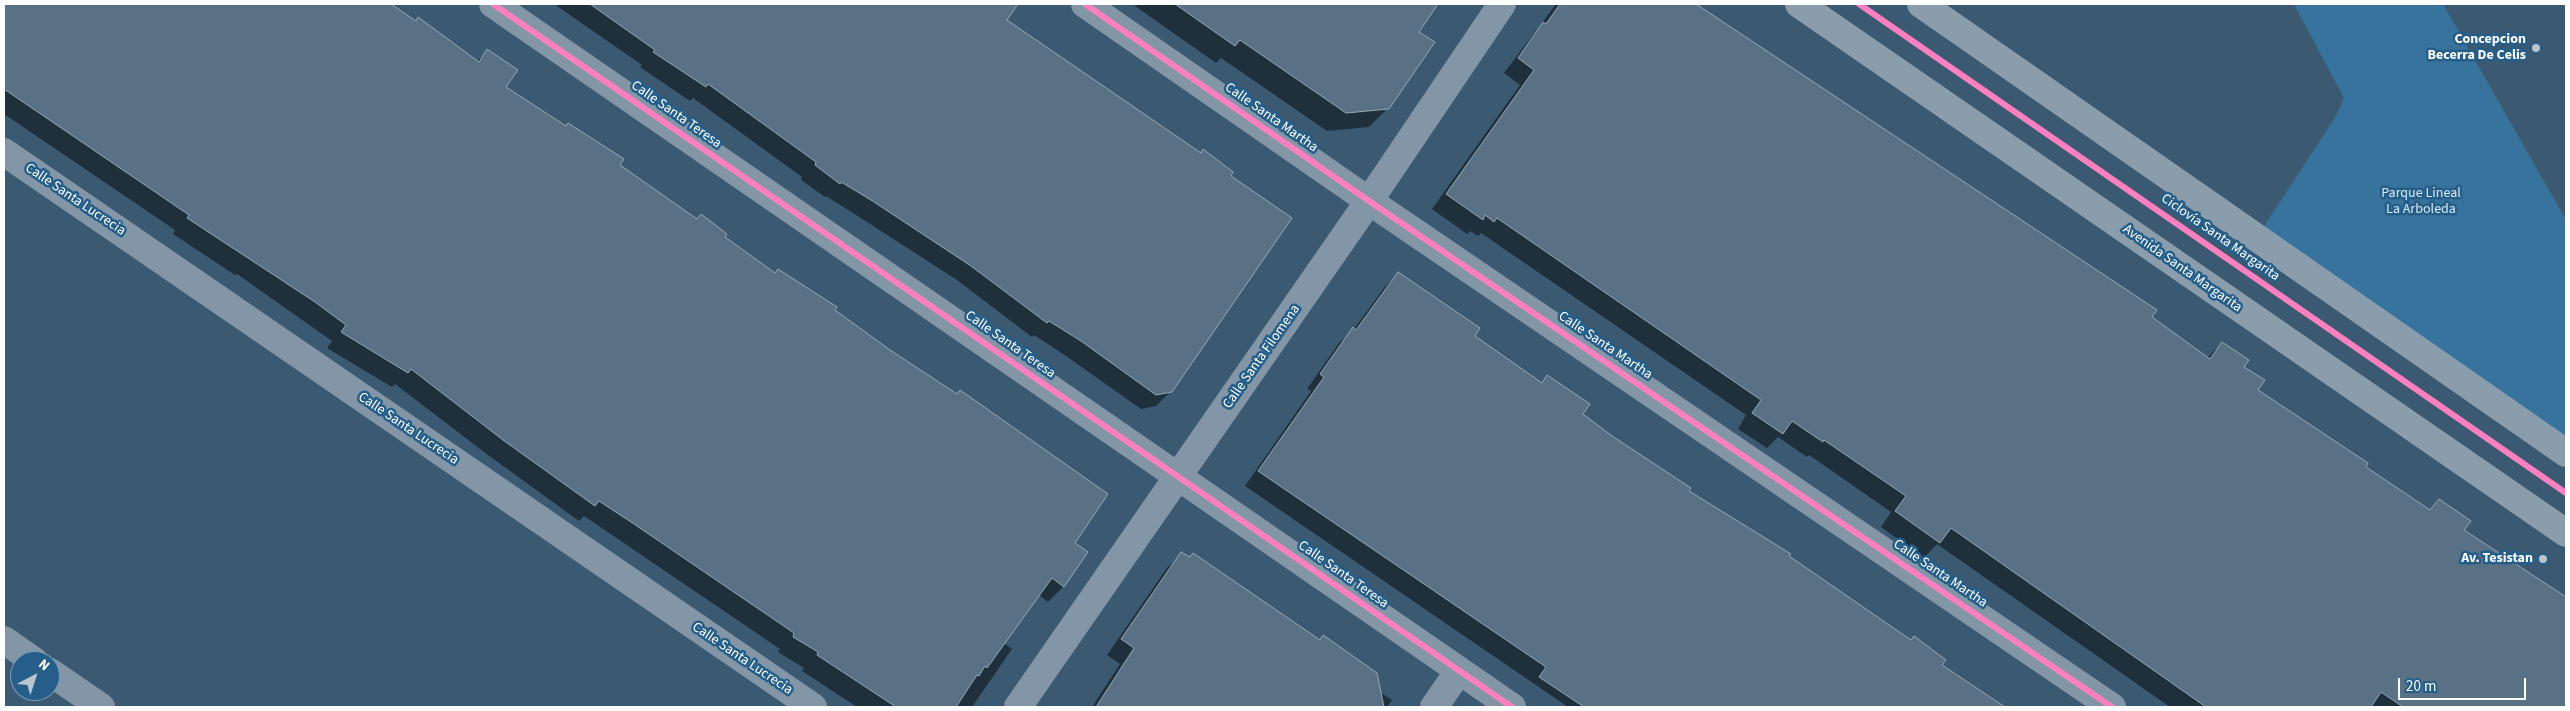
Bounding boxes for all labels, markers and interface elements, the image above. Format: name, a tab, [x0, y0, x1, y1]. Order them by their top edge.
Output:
place label: Concepcion Becerra De Celis	[2428, 32, 2526, 64]
marker: Concepcion Becerra De Celis	[2530, 42, 2542, 54]
street label: Calle Santa Teresa	[628, 78, 724, 152]
street label: Calle Santa Martha	[1221, 80, 1321, 156]
street label: Calle Santa Lucrecia	[22, 160, 128, 240]
park label: Parque Lineal La Arboleda	[2381, 186, 2461, 218]
street label: Ciclovía Santa Margarita	[2157, 191, 2283, 285]
street label: Avenida Santa Margarita	[2119, 221, 2245, 317]
street label: Calle Santa Filomena	[1220, 302, 1304, 412]
street label: Calle Santa Teresa	[962, 308, 1058, 382]
street label: Calle Santa Martha	[1555, 308, 1655, 384]
street label: Calle Santa Lucrecia	[355, 389, 461, 469]
street label: Calle Santa Martha	[1890, 536, 1990, 612]
street label: Calle Santa Teresa	[1295, 538, 1391, 612]
place label: Av. Tesistan	[2461, 551, 2533, 567]
marker: Av. Tesistan	[2537, 553, 2549, 565]
street label: Calle Santa Lucrecia	[689, 619, 795, 699]
north arrow	[10, 651, 60, 701]
text: N	[34, 655, 54, 676]
scale bar	[2400, 668, 2528, 700]
text: 20 m	[2406, 676, 2436, 697]

